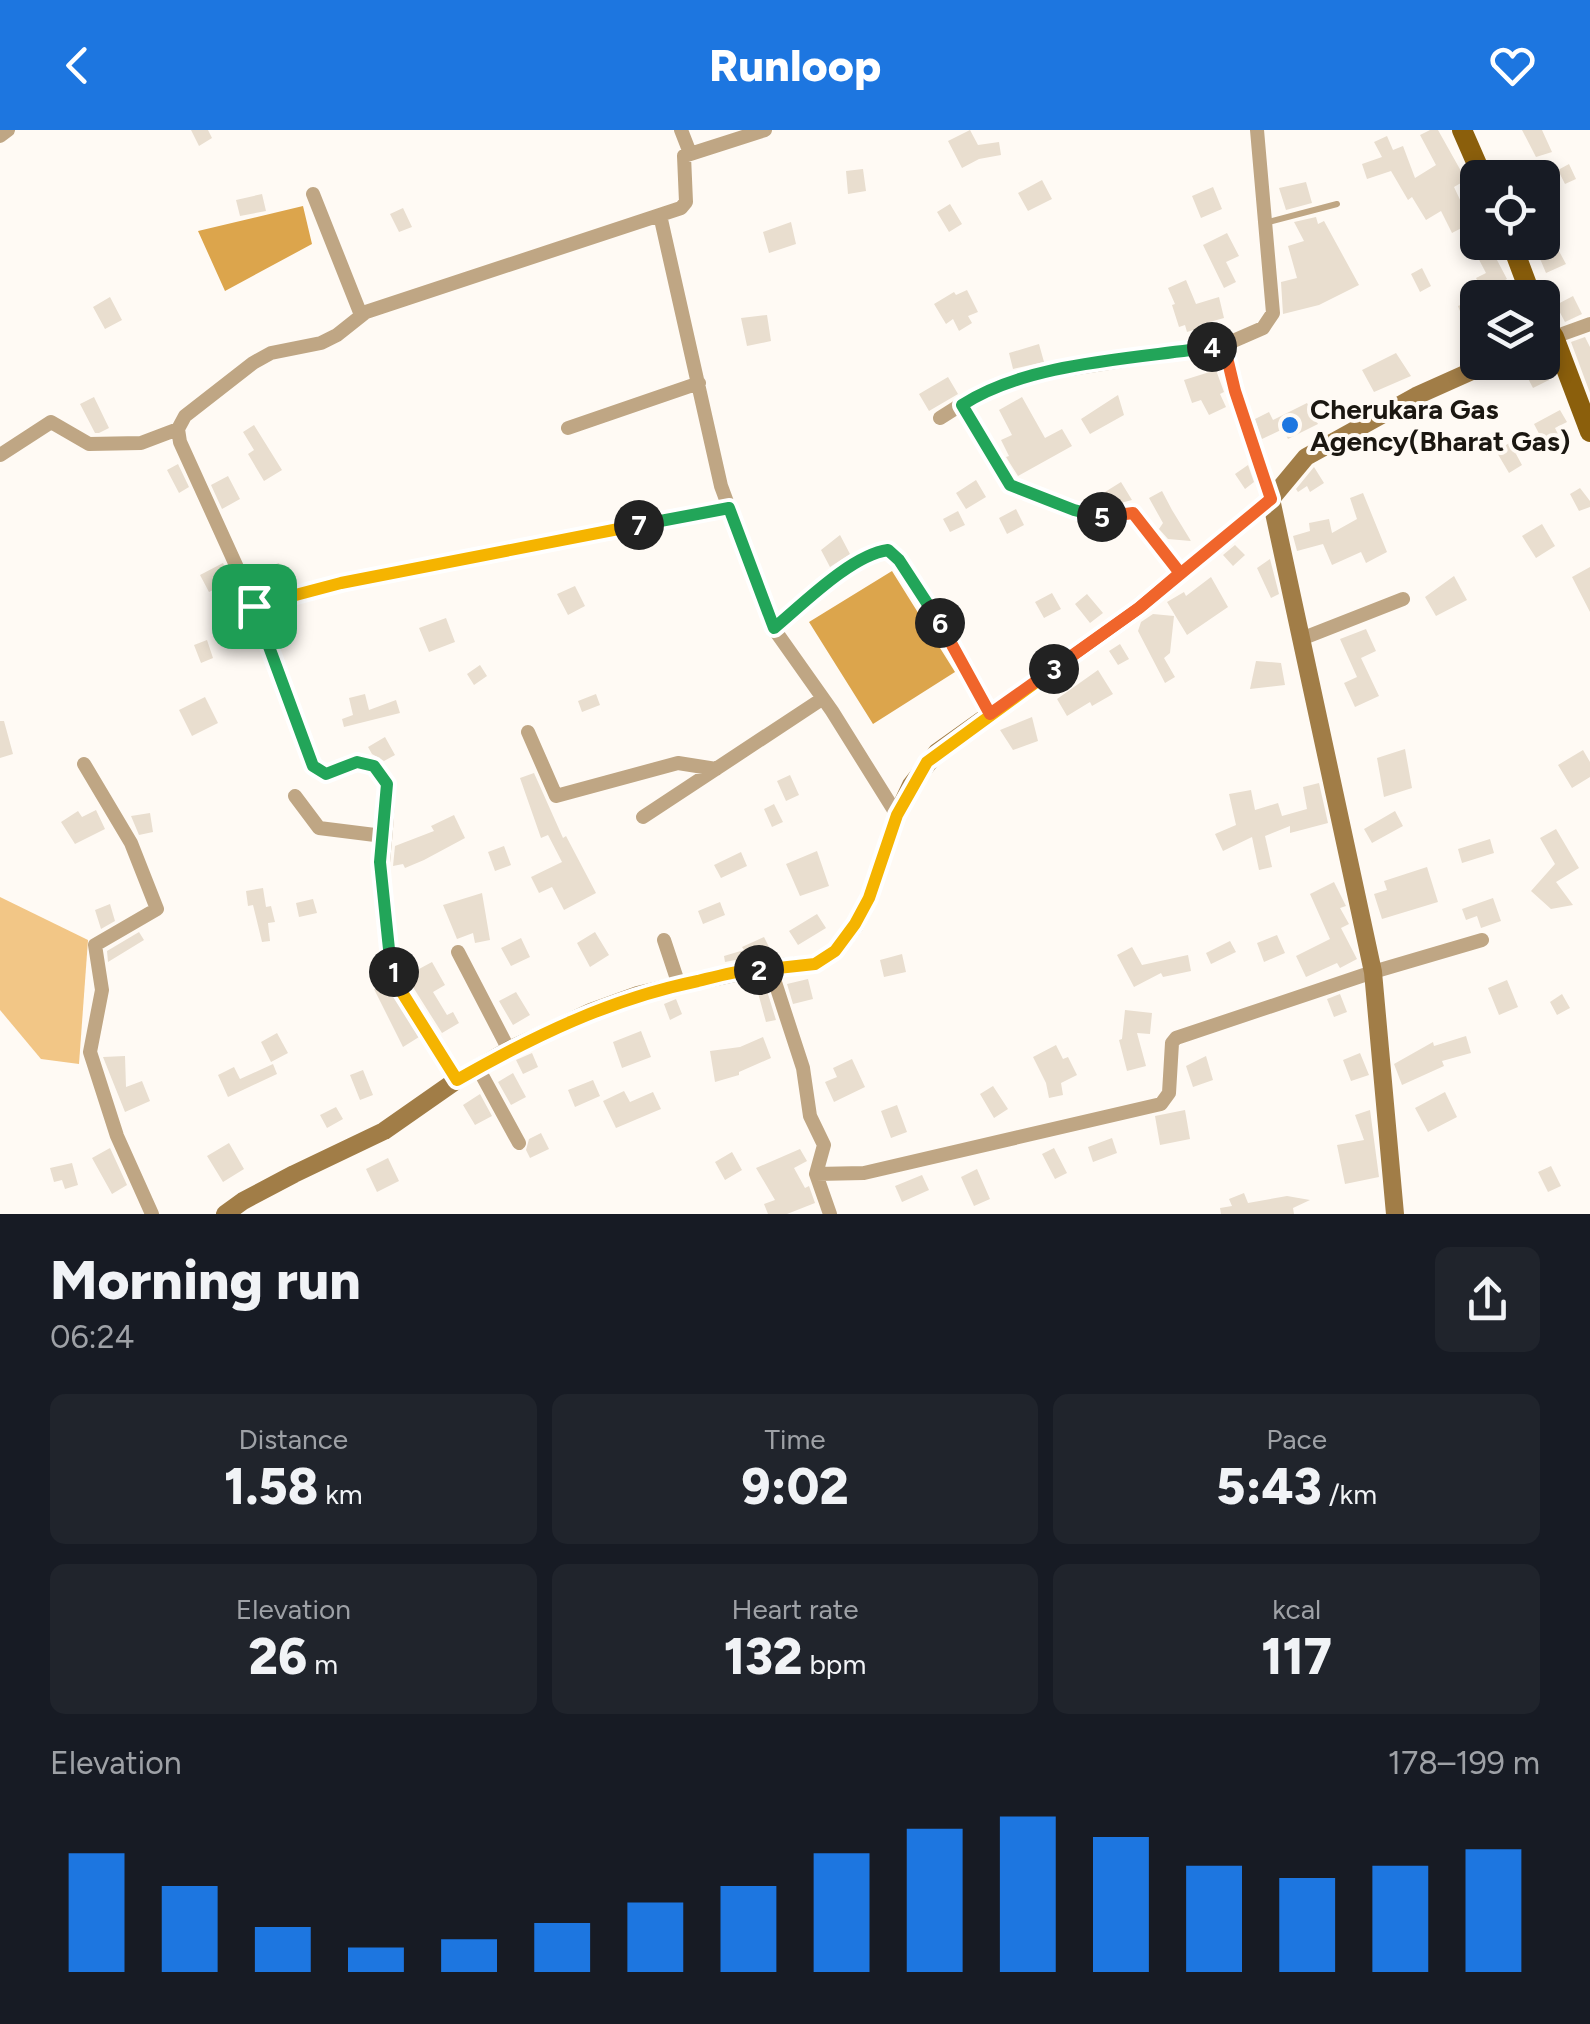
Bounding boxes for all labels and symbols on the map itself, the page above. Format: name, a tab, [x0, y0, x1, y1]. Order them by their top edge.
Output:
pin: 4	[1187, 322, 1237, 372]
place label: Cherukara Gas Agency(Bharat Gas)	[1310, 392, 1570, 458]
marker: Cherukara Gas Agency(Bharat Gas)	[1279, 414, 1301, 436]
pin: 5	[1077, 492, 1127, 542]
pin: 7	[614, 500, 664, 550]
pin	[212, 564, 297, 649]
pin: 6	[915, 598, 965, 648]
pin: 3	[1029, 644, 1079, 694]
pin: 2	[734, 945, 784, 995]
pin: 1	[369, 947, 419, 997]

